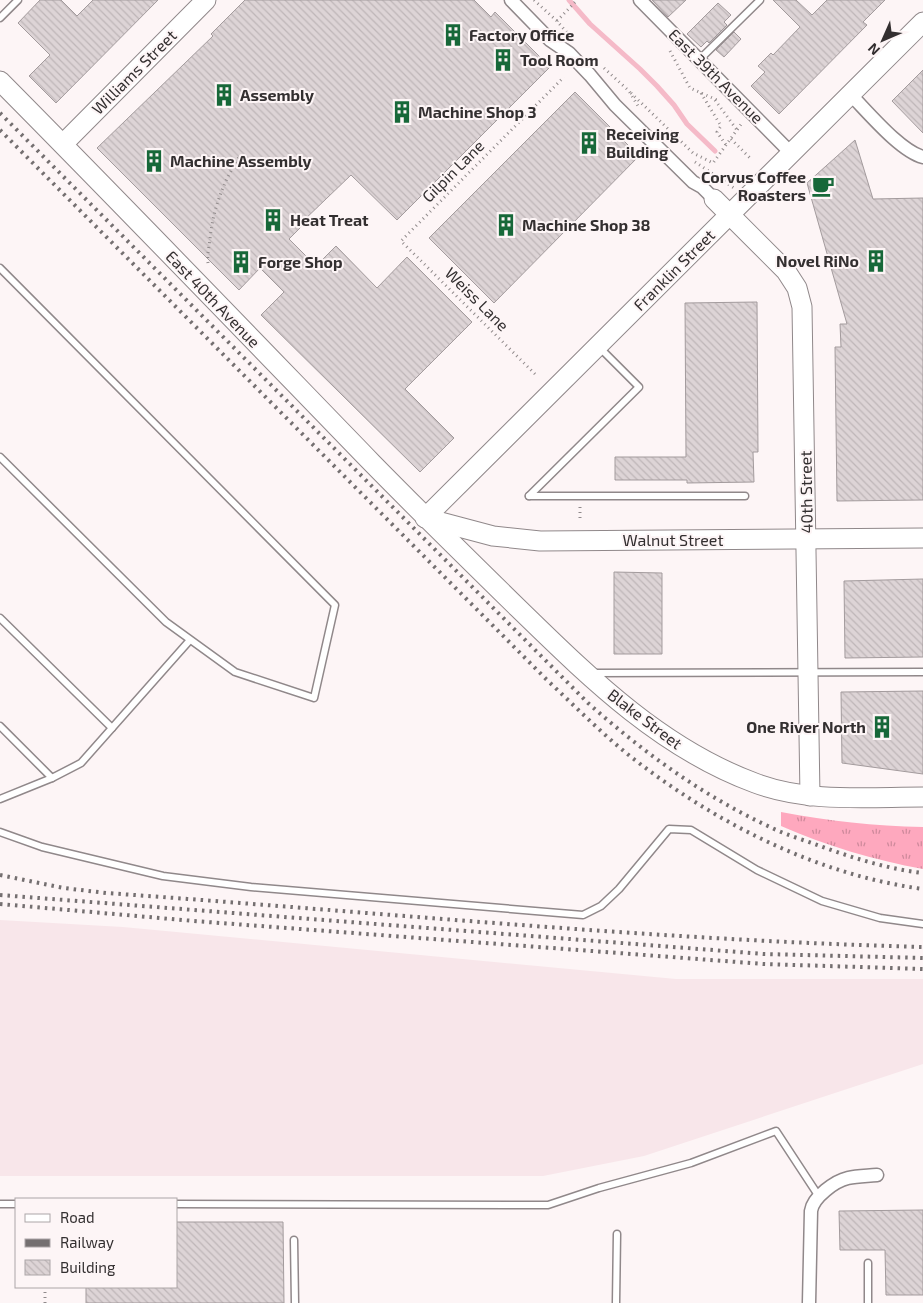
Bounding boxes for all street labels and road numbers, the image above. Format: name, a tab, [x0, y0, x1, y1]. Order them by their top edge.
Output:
street label: East 39th Avenue	[665, 24, 768, 127]
street label: Williams Street	[87, 25, 180, 118]
street label: Gilpin Lane	[418, 136, 488, 206]
street label: Franklin Street	[629, 225, 718, 314]
street label: East 40th Avenue	[162, 246, 264, 351]
street label: Weiss Lane	[442, 263, 513, 334]
street label: 40th Street	[795, 450, 816, 534]
street label: Walnut Street	[622, 530, 724, 549]
street label: Blake Street	[604, 685, 686, 753]

